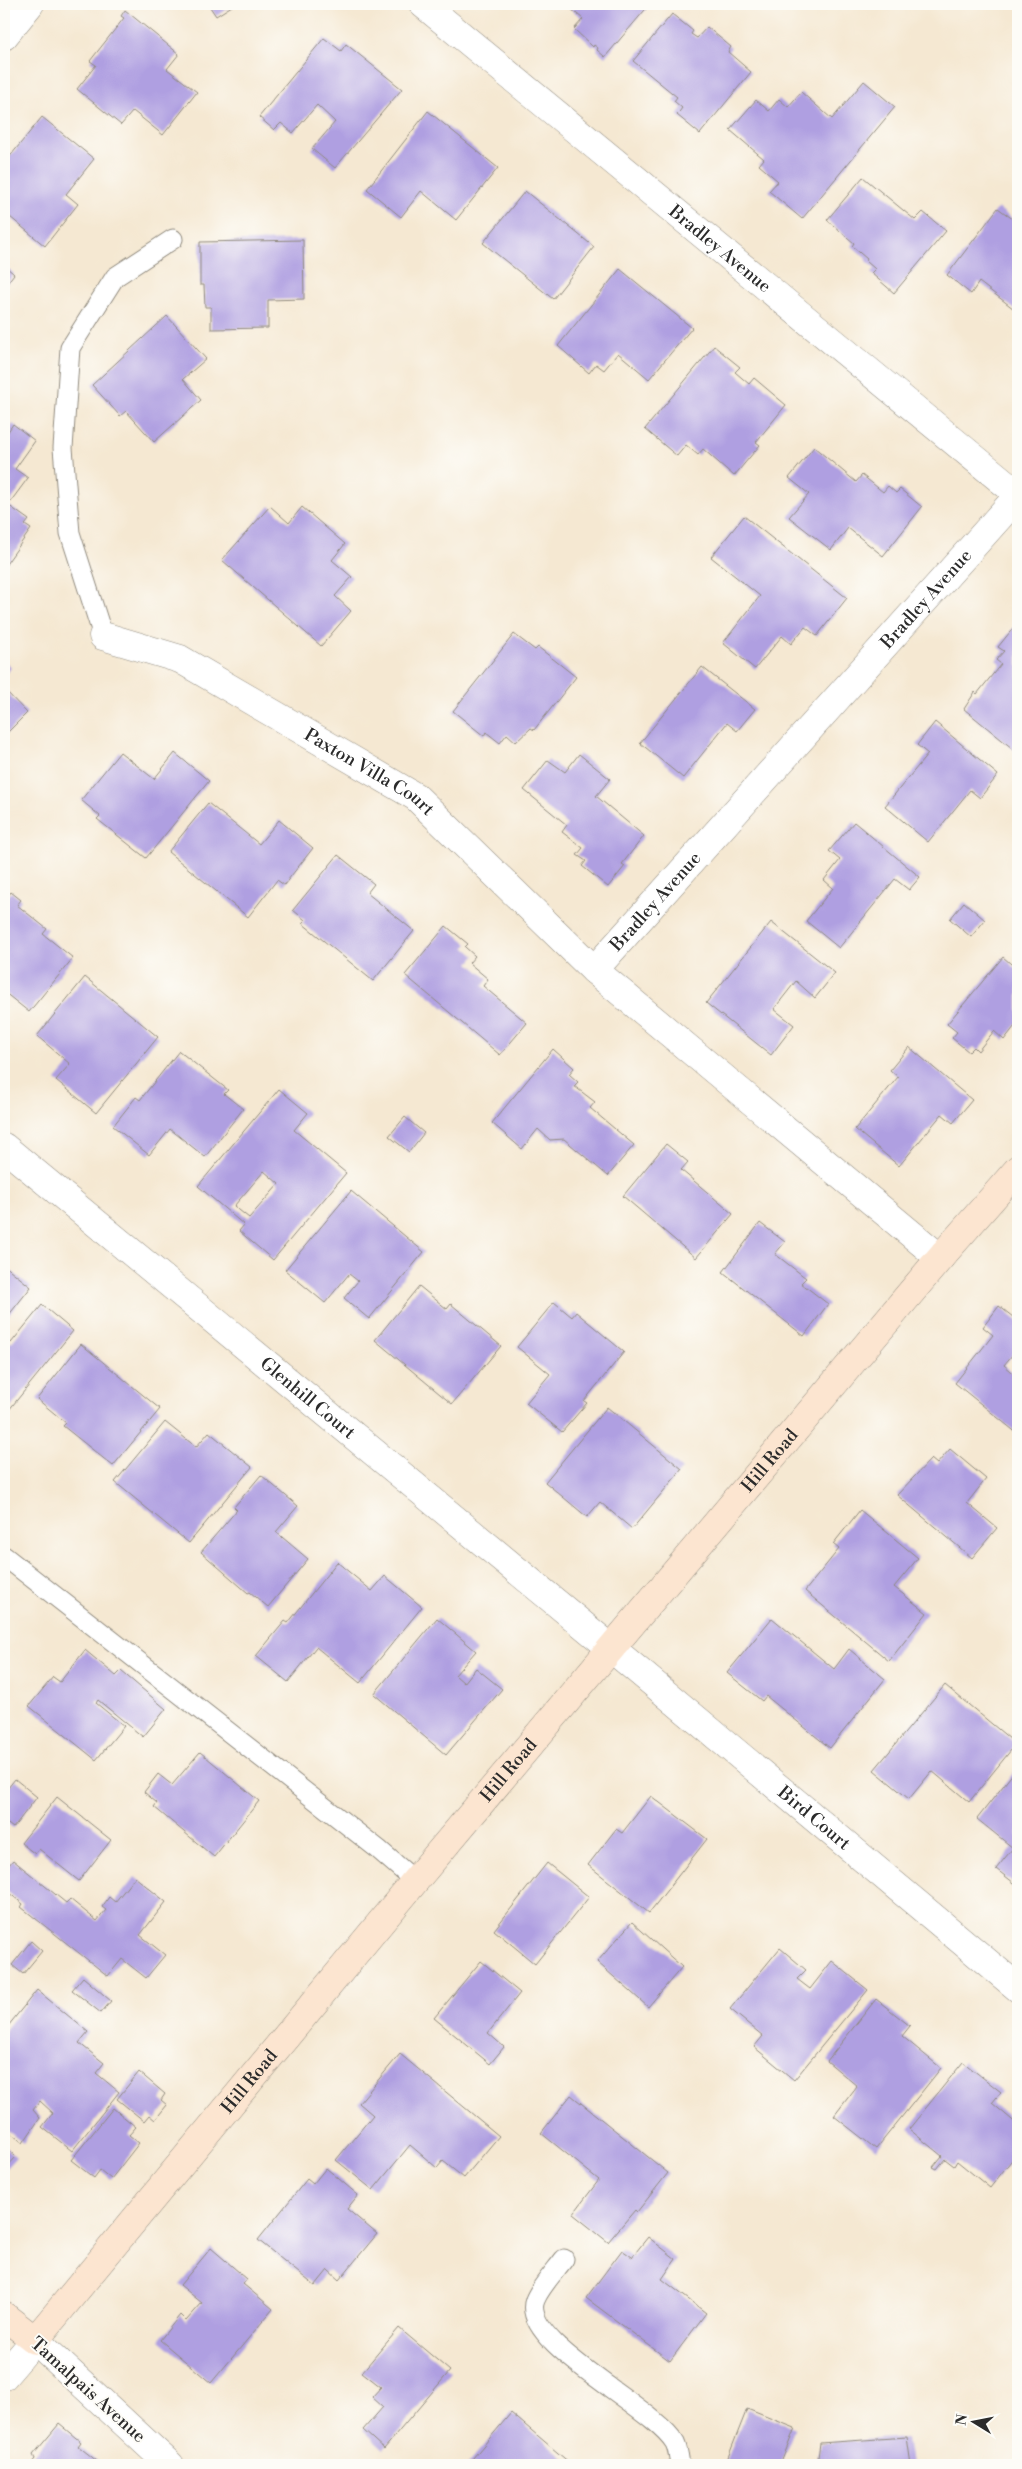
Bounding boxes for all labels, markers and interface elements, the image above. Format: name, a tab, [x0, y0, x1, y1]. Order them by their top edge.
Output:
street label: Bradley Avenue	[664, 199, 776, 298]
street label: Bradley Avenue	[875, 544, 977, 654]
street label: Paxton Villa Court	[300, 723, 440, 821]
street label: Bradley Avenue	[604, 847, 706, 957]
street label: Glenhill Court	[255, 1352, 361, 1444]
street label: Hill Road	[736, 1423, 803, 1497]
street label: Hill Road	[475, 1733, 542, 1807]
street label: Bird Court	[773, 1780, 856, 1855]
street label: Hill Road	[216, 2044, 283, 2118]
street label: Tamalpais Avenue	[26, 2332, 150, 2448]
north arrow	[950, 2396, 1000, 2446]
text: N	[952, 2413, 972, 2427]

